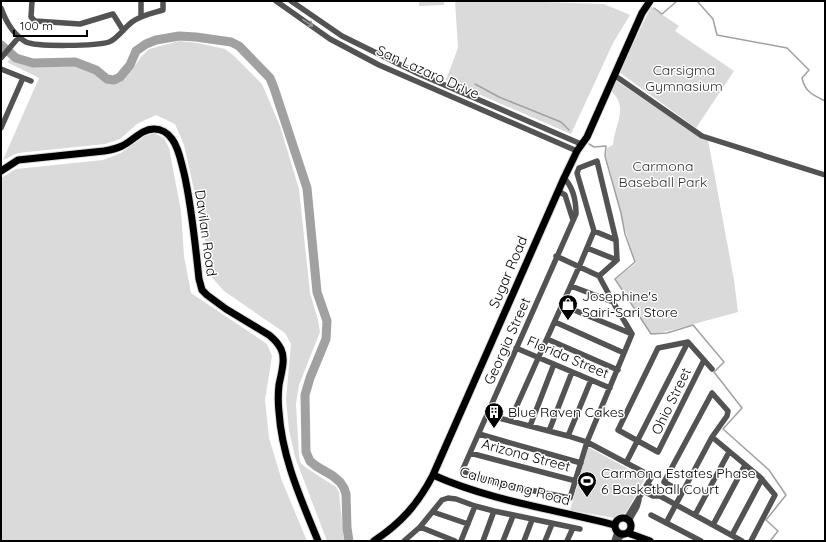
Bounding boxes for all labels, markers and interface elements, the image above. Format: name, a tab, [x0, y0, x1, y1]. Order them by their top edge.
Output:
scale bar	[14, 12, 87, 38]
text: 100 m	[20, 18, 53, 33]
one-way arrow	[302, 19, 313, 27]
street label: San Lazaro Drive	[374, 41, 482, 103]
park label: Carsigma Gymnasium	[645, 61, 723, 95]
park label: Carmona Baseball Park	[619, 157, 707, 191]
street label: Davilan Road	[191, 189, 221, 277]
street label: Sugar Road	[485, 233, 531, 311]
place label: Josephine's Sairi-Sari Store	[582, 287, 678, 321]
shop icon: Josephine's Sairi-Sari Store	[557, 293, 579, 321]
street label: Georgia Street	[480, 294, 534, 387]
street label: Florida Street	[524, 332, 612, 382]
street label: Ohio Street	[647, 364, 695, 437]
building icon: Blue Raven Cakes	[483, 401, 505, 429]
place label: Blue Raven Cakes	[508, 403, 624, 421]
street label: Arizona Street	[480, 435, 573, 476]
street label: Calumpang Road	[458, 463, 572, 509]
place label: Carmona Estates Phase 6 Basketball Court	[601, 464, 756, 498]
sports icon: Carmona Estates Phase 6 Basketball Court	[576, 470, 598, 498]

